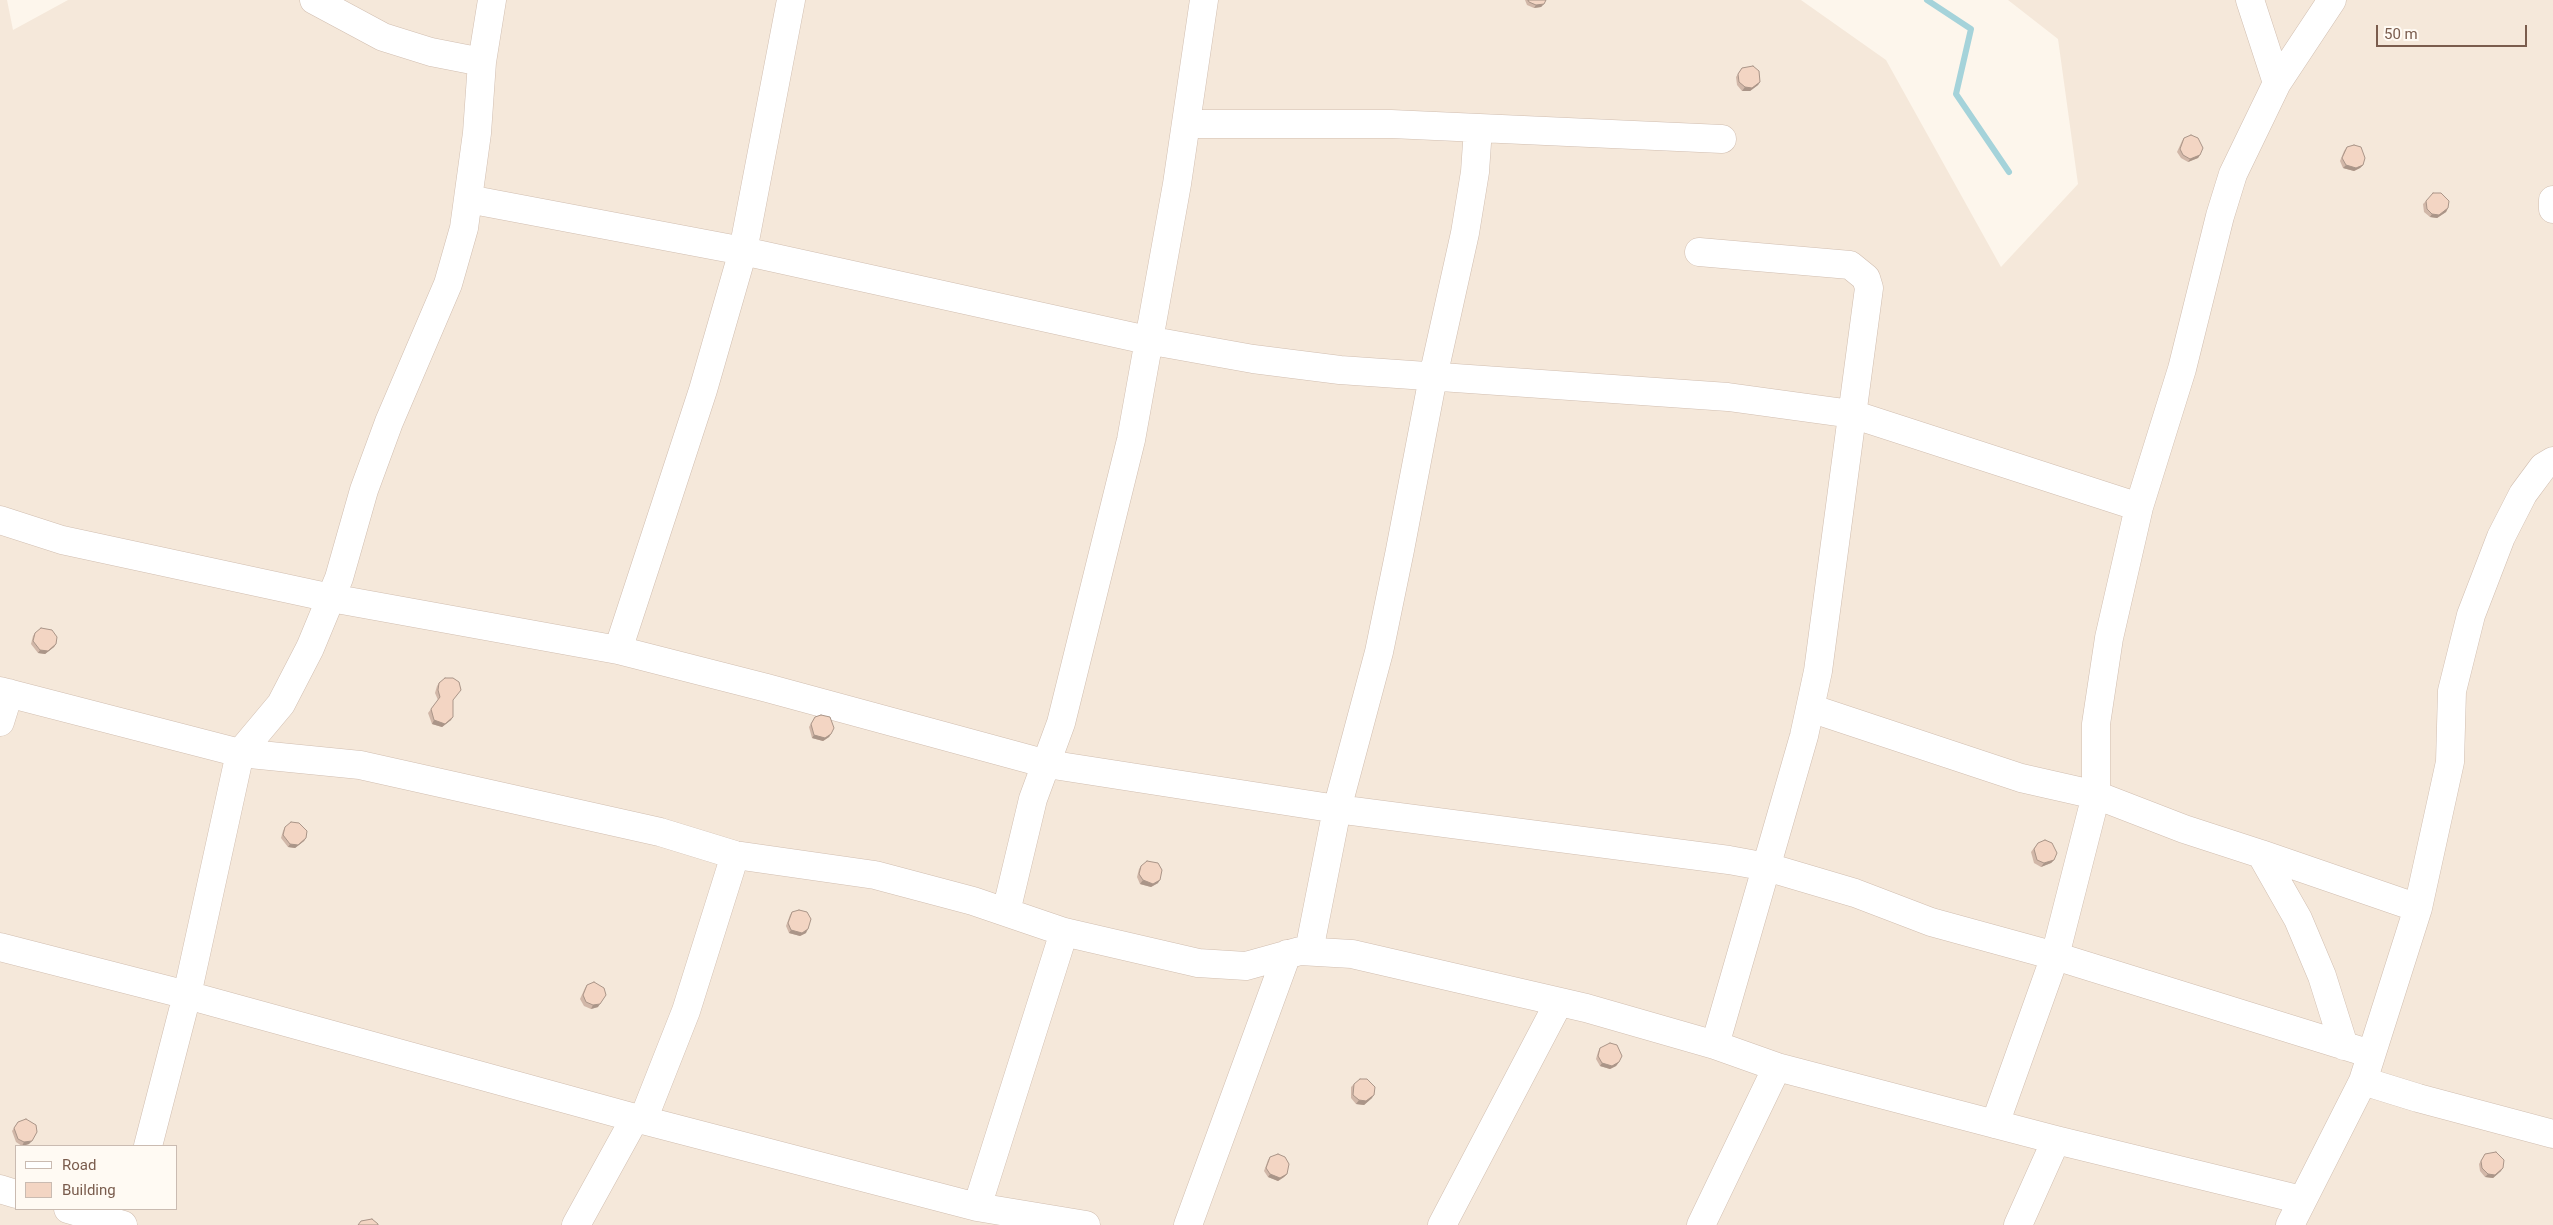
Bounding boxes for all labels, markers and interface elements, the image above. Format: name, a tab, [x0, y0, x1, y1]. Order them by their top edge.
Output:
scale bar	[2378, 15, 2529, 47]
text: 50 m	[2384, 25, 2418, 43]
legend	[15, 1145, 178, 1210]
text: Road	[62, 1156, 96, 1174]
text: Building	[62, 1181, 116, 1199]

